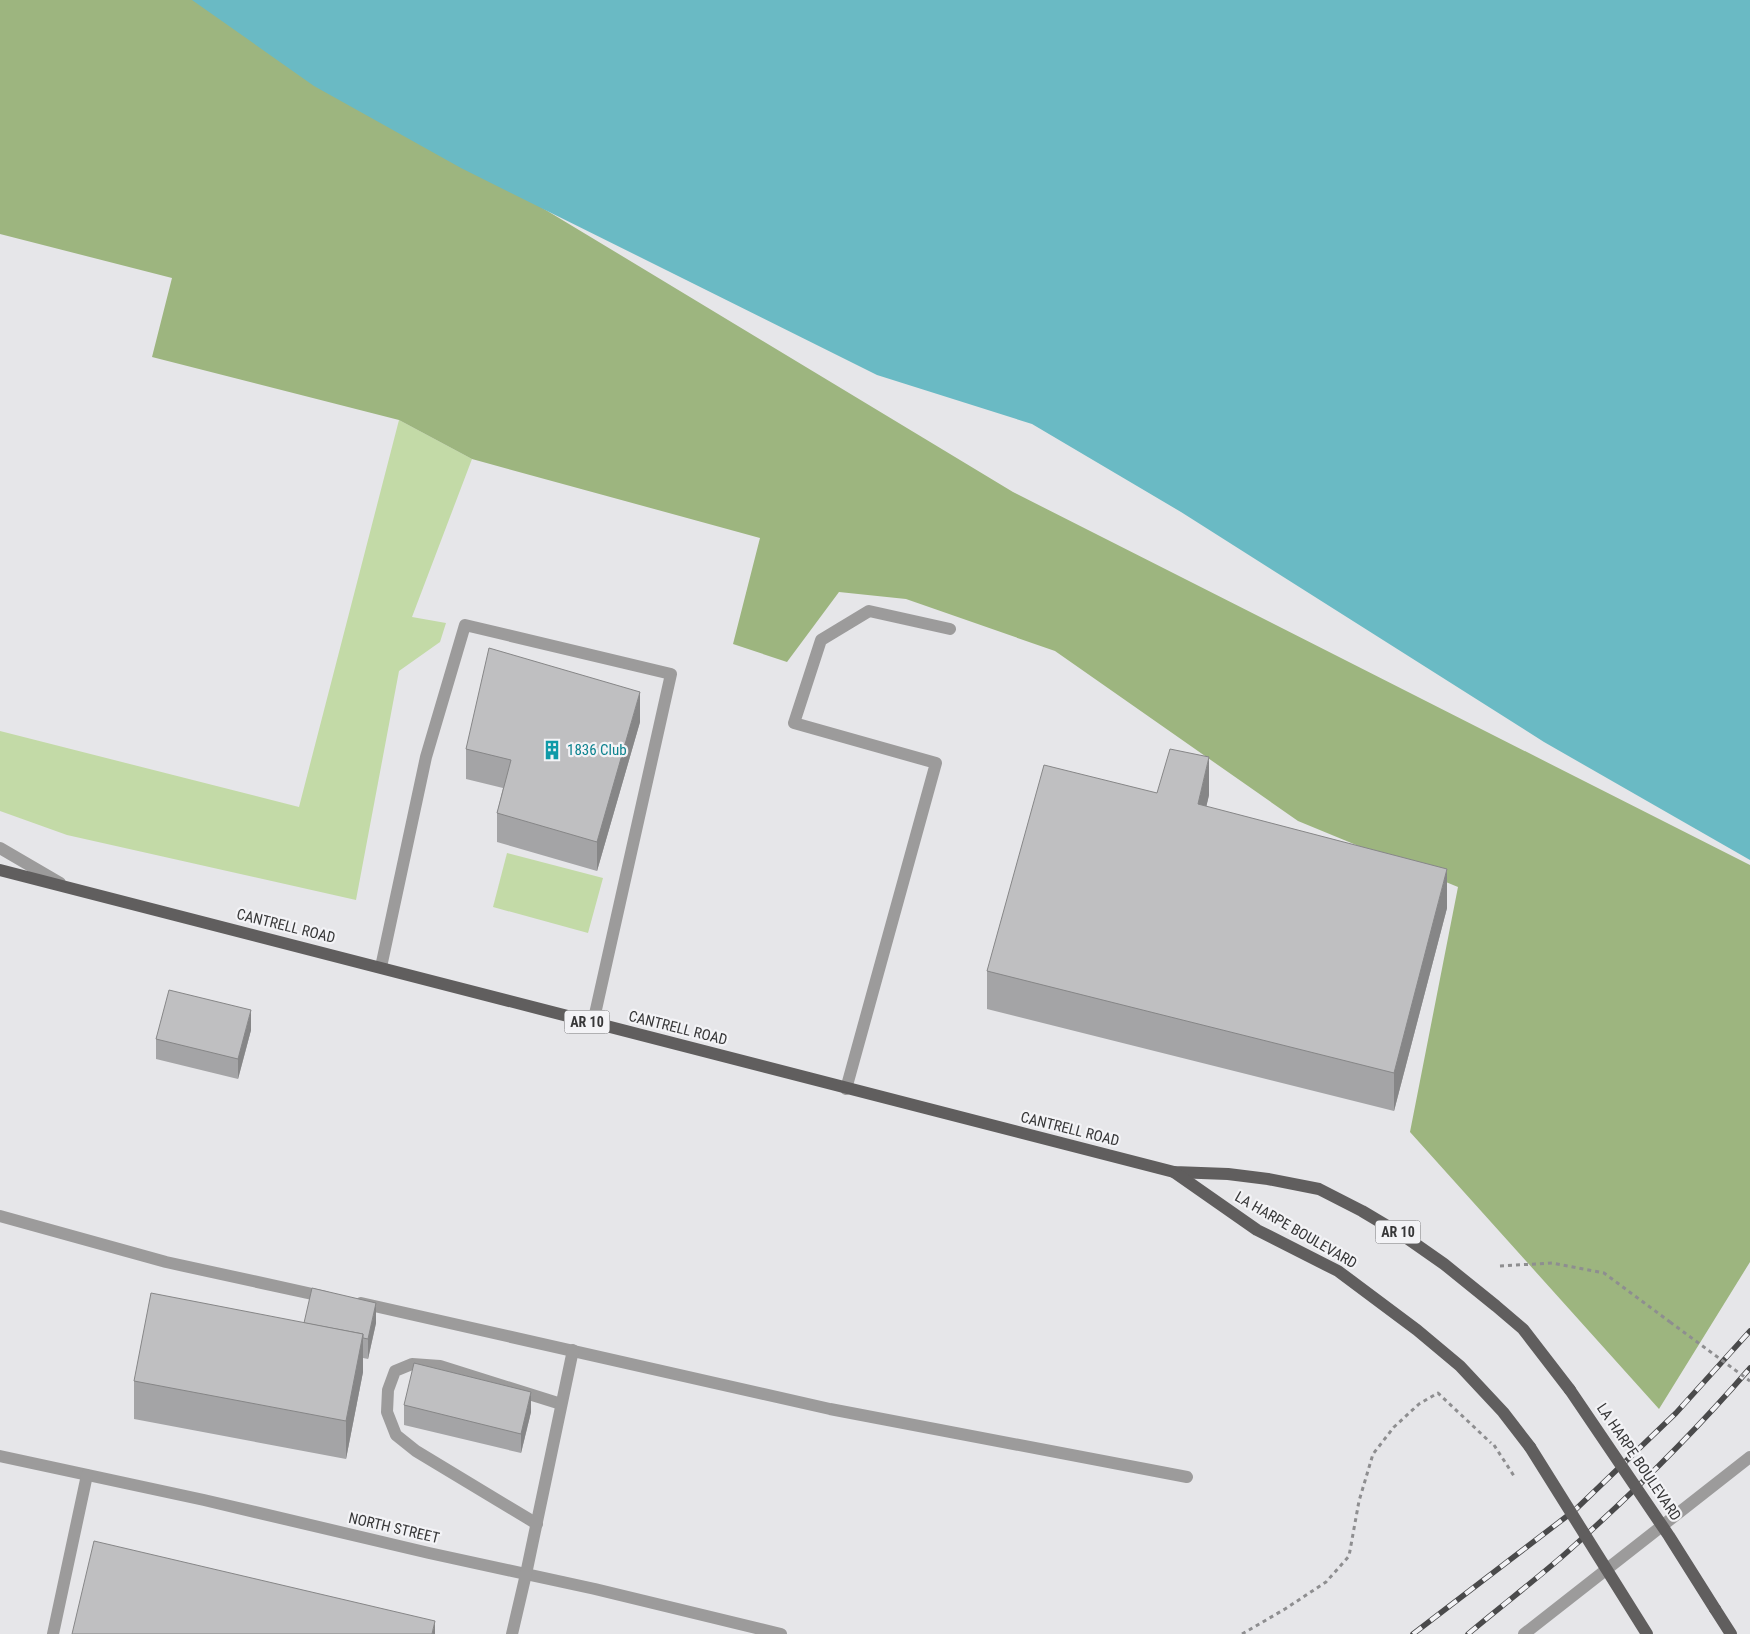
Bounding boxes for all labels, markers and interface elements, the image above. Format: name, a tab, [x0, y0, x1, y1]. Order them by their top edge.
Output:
building icon: 1836 Club	[541, 739, 563, 761]
place label: 1836 Club	[567, 741, 627, 759]
street label: CANTRELL ROAD	[235, 905, 337, 947]
street label: CANTRELL ROAD	[627, 1007, 729, 1049]
road number: AR 10	[564, 1010, 610, 1034]
street label: CANTRELL ROAD	[1019, 1108, 1121, 1150]
street label: LA HARPE BOULEVARD	[1232, 1188, 1360, 1272]
road number: AR 10	[1376, 1220, 1420, 1244]
street label: LA HARPE BOULEVARD	[1593, 1400, 1685, 1524]
street label: NORTH STREET	[347, 1509, 441, 1547]

